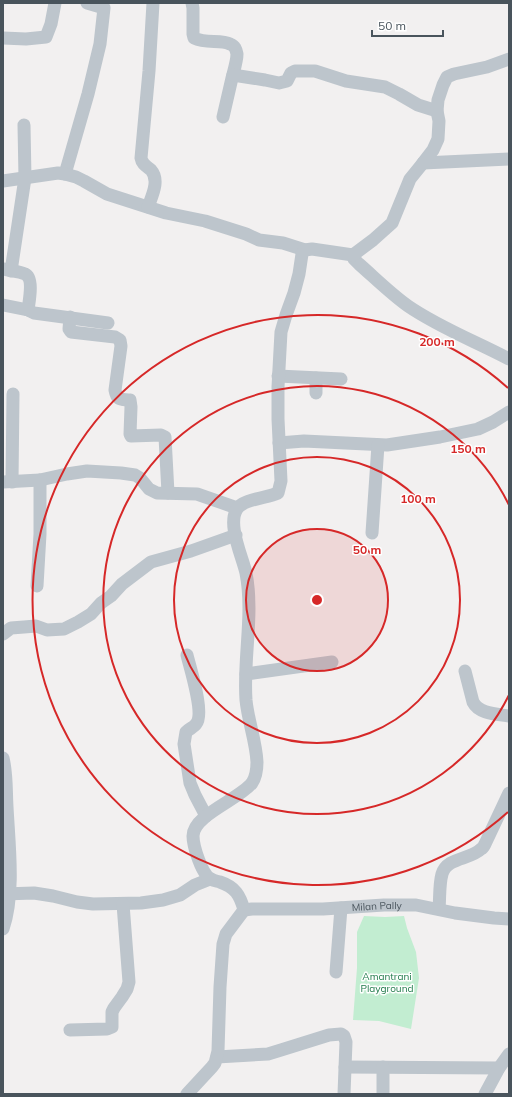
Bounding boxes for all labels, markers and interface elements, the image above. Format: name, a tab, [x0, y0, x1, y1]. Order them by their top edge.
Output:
scale bar	[372, 12, 443, 38]
text: 50 m	[378, 18, 406, 33]
text: 200 m	[419, 334, 455, 349]
text: 150 m	[450, 441, 486, 456]
text: 100 m	[400, 491, 436, 506]
text: 50 m	[353, 542, 381, 557]
centre of rings	[310, 593, 324, 607]
street label: Milan Pally	[351, 898, 403, 914]
park label: Amantrani Playground	[360, 970, 414, 995]

